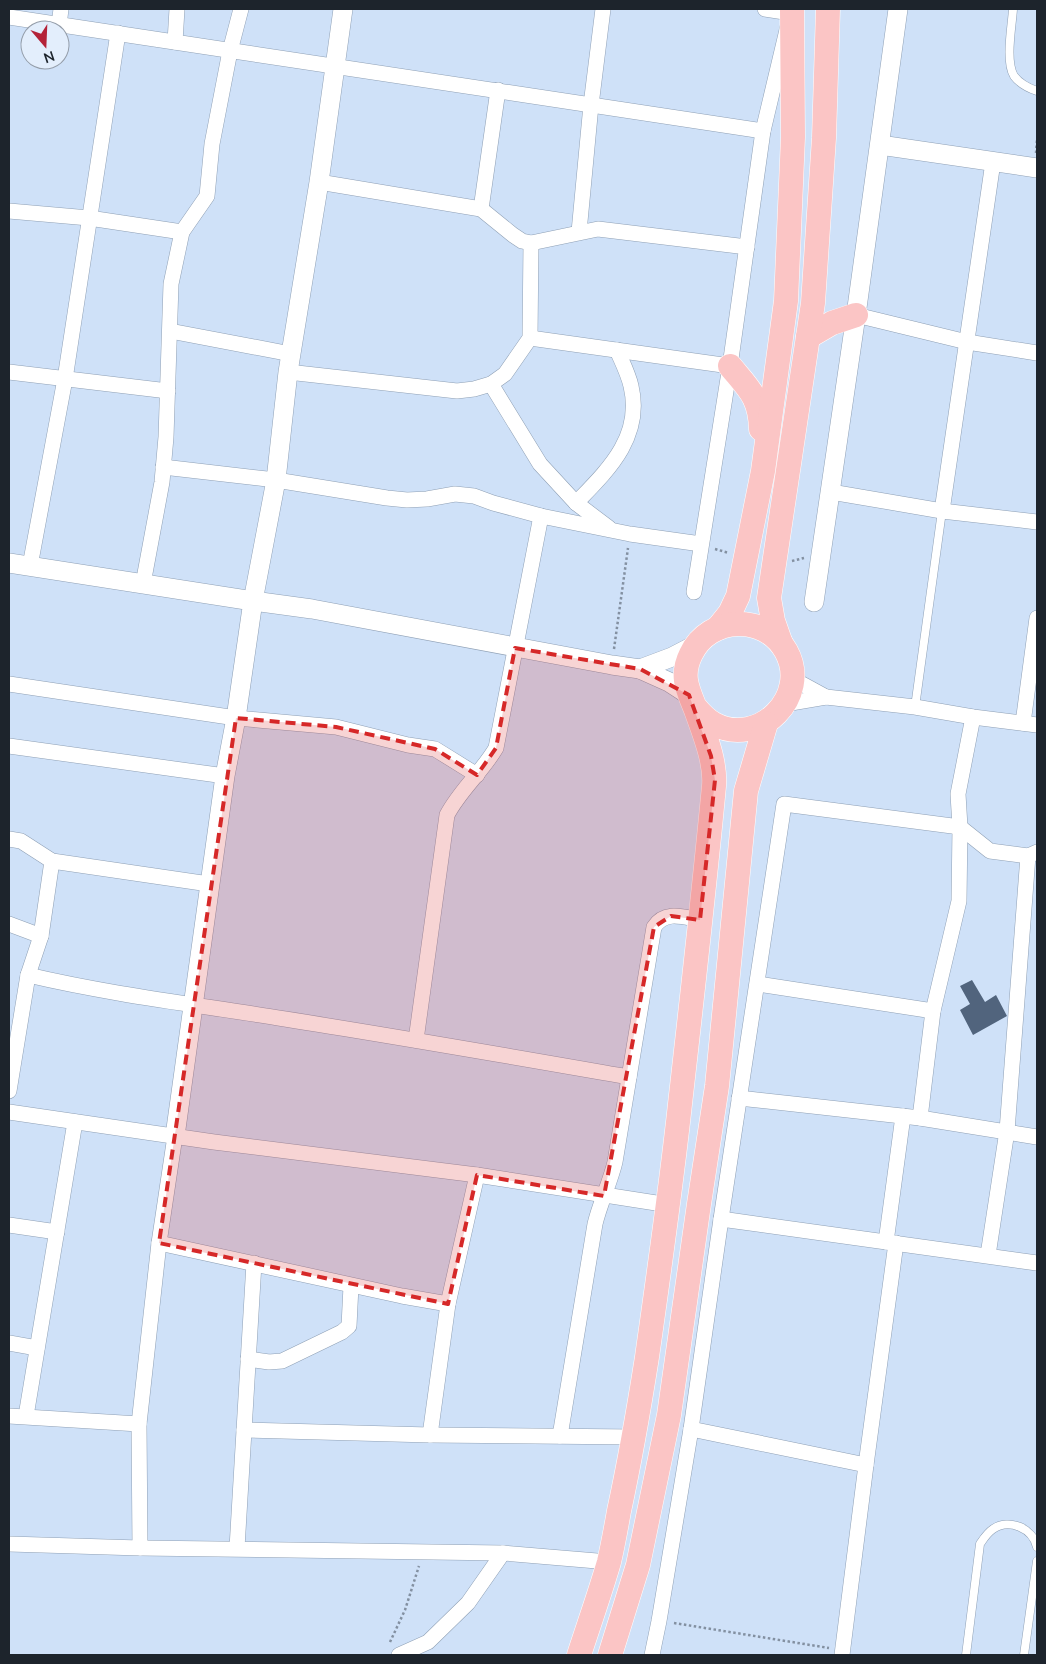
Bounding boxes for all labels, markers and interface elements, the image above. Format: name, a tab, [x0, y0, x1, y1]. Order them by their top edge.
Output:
north arrow	[20, 20, 70, 70]
text: N	[41, 46, 57, 68]

